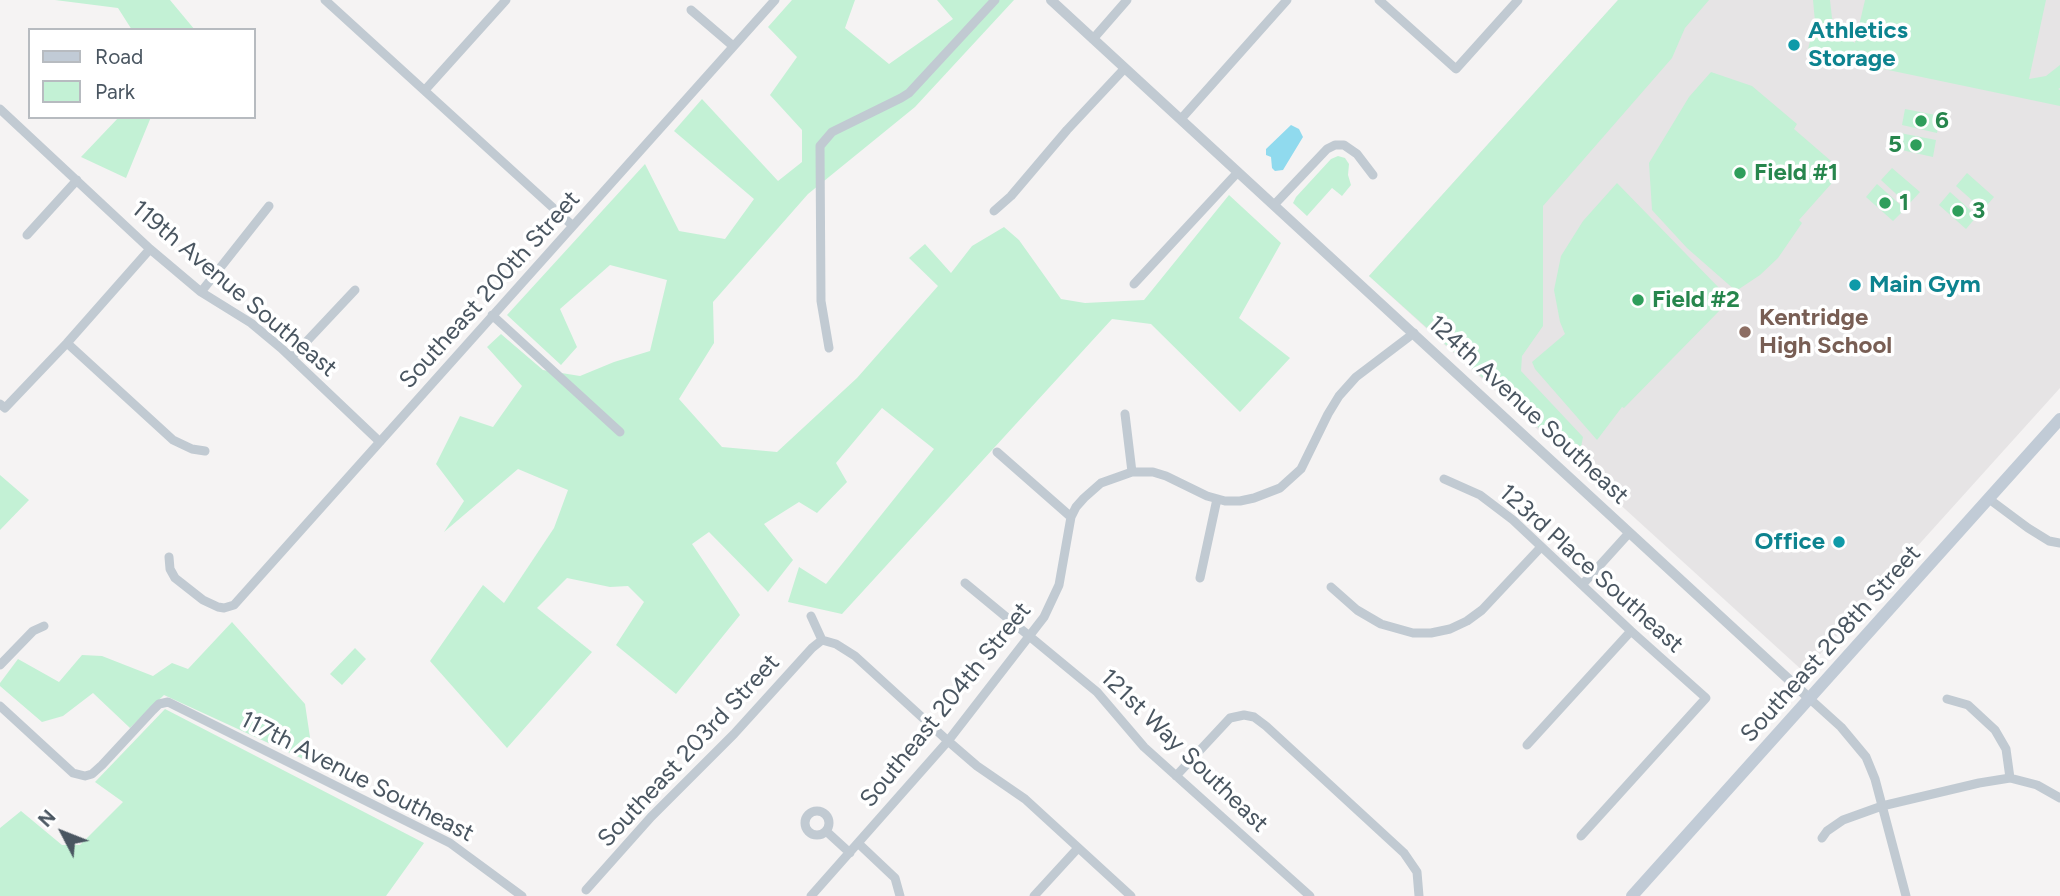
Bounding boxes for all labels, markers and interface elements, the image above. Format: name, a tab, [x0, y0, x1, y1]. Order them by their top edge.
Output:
place label: Athletics Storage	[1808, 17, 1908, 73]
legend	[28, 28, 256, 119]
marker: Athletics Storage	[1786, 37, 1802, 53]
text: Road	[95, 44, 143, 69]
text: Park	[95, 79, 135, 104]
place label: 6	[1935, 107, 1949, 135]
marker: 6	[1913, 113, 1929, 129]
place label: 5	[1888, 131, 1902, 159]
marker: 5	[1908, 137, 1924, 153]
place label: Field #1	[1754, 159, 1838, 187]
marker: Field #1	[1732, 165, 1748, 181]
street label: Southeast 200th Street	[394, 185, 586, 395]
place label: 1	[1899, 189, 1909, 217]
street label: 119th Avenue Southeast	[126, 195, 342, 383]
marker: 1	[1877, 195, 1893, 211]
place label: 3	[1972, 197, 1985, 225]
marker: 3	[1950, 203, 1966, 219]
place label: Main Gym	[1869, 271, 1981, 299]
marker: Main Gym	[1847, 277, 1863, 293]
place label: Field #2	[1652, 286, 1740, 314]
marker: Field #2	[1630, 292, 1646, 308]
place label: Kentridge High School	[1759, 304, 1892, 360]
street label: 124th Avenue Southeast	[1422, 310, 1634, 510]
marker: Kentridge High School	[1737, 324, 1753, 340]
street label: 123rd Place Southeast	[1493, 479, 1689, 659]
place label: Office	[1755, 528, 1825, 556]
marker: Office	[1831, 534, 1847, 550]
street label: Southeast 208th Street	[1735, 540, 1927, 748]
street label: Southeast 204th Street	[854, 597, 1038, 813]
street label: Southeast 203rd Street	[592, 649, 786, 853]
street label: 121st Way Southeast	[1094, 663, 1274, 839]
street label: 117th Avenue Southeast	[235, 706, 479, 848]
north arrow	[28, 798, 98, 868]
text: N	[34, 805, 60, 832]

